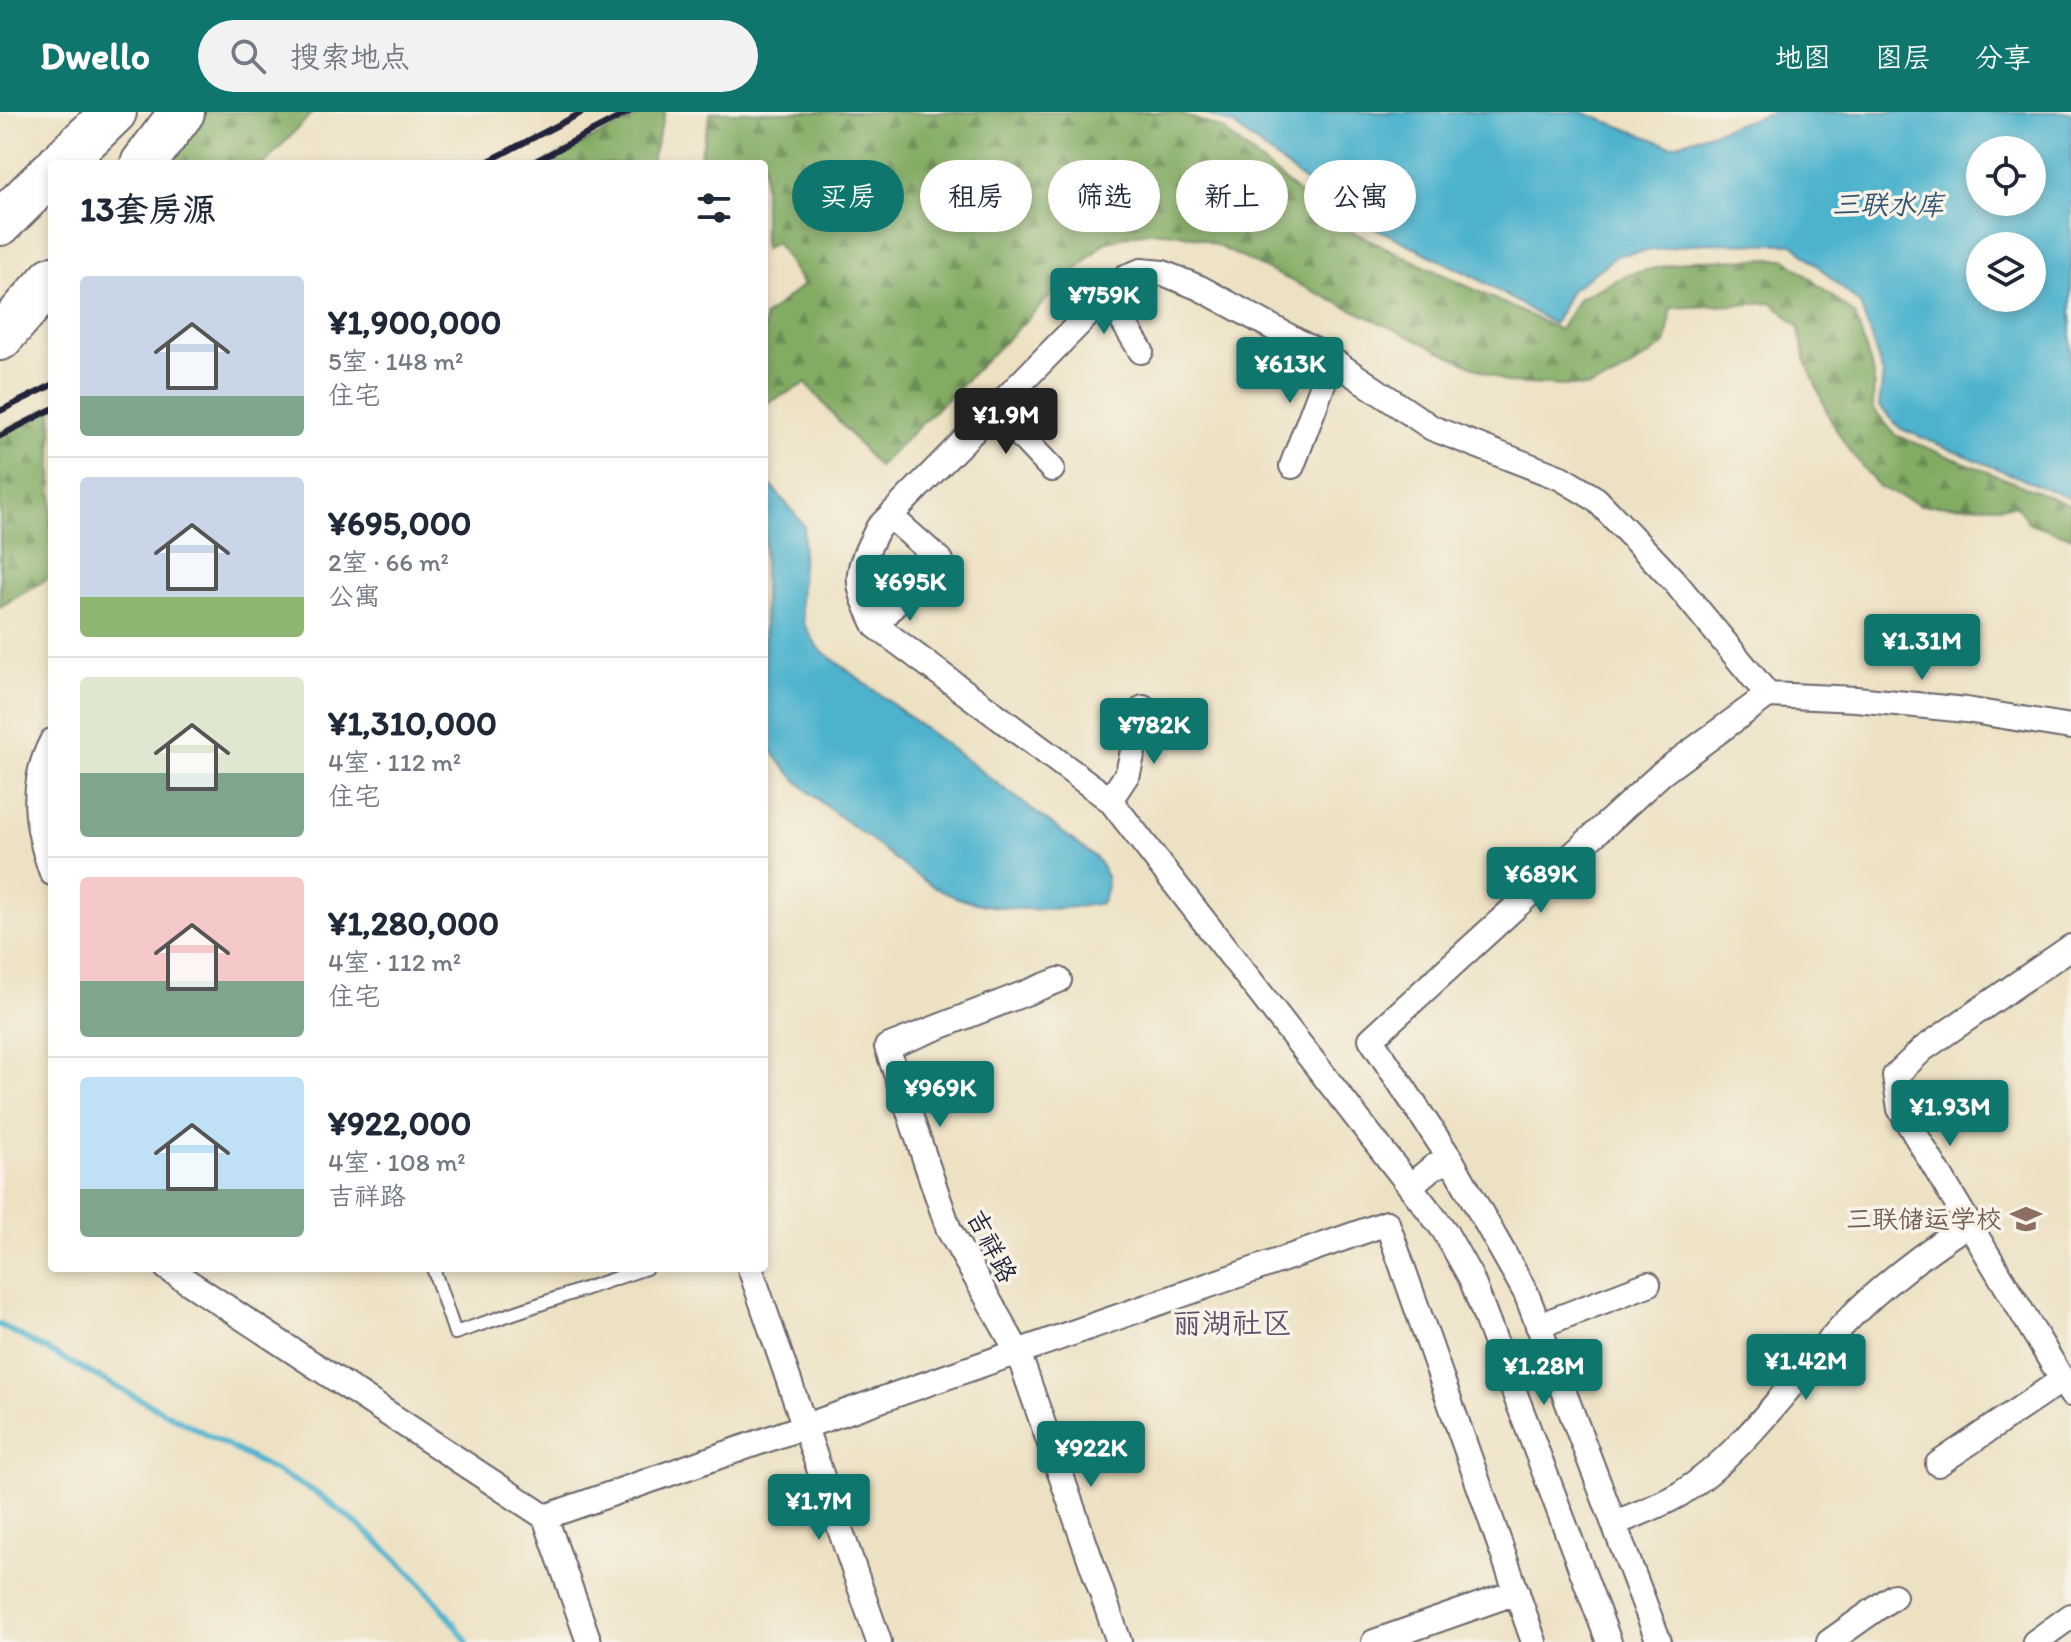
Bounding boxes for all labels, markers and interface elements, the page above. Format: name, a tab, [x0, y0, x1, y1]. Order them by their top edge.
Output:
search box	[198, 20, 758, 92]
text: Dwello	[40, 33, 150, 79]
icon: search	[226, 34, 270, 78]
text: 搜索地点	[290, 38, 410, 75]
text: 地图	[1775, 40, 1831, 74]
text: 图层	[1875, 40, 1931, 74]
text: 分享	[1975, 40, 2031, 74]
map controls	[1966, 136, 2046, 312]
button: locate	[1966, 136, 2046, 216]
chip: 买房	[792, 160, 904, 232]
chip: 租房	[920, 160, 1032, 232]
chip: 筛选	[1048, 160, 1160, 232]
chip: 新上	[1176, 160, 1288, 232]
chip: 公寓	[1304, 160, 1416, 232]
icon: filters	[692, 186, 736, 230]
water label: 三联水库	[1832, 187, 1946, 221]
text: 13套房源	[80, 189, 216, 230]
button: layers	[1966, 232, 2046, 312]
pin: ¥759K	[1048, 268, 1160, 336]
text: ¥759K	[1068, 278, 1140, 310]
text: ¥1,900,000	[328, 302, 501, 343]
icon: home	[144, 308, 240, 404]
pin: ¥613K	[1234, 337, 1346, 405]
text: 5室 · 148 m²	[328, 345, 463, 377]
text: ¥613K	[1254, 347, 1326, 379]
text: 住宅	[328, 379, 380, 411]
pin: ¥1.9M	[950, 388, 1062, 456]
text: ¥1.9M	[972, 398, 1040, 430]
text: ¥695,000	[328, 503, 472, 544]
icon: home	[144, 509, 240, 605]
text: 2室 · 66 m²	[328, 546, 449, 578]
pin: ¥695K	[854, 555, 966, 623]
text: ¥695K	[874, 565, 946, 597]
text: 公寓	[328, 580, 380, 612]
pin: ¥1.31M	[1857, 614, 1987, 682]
text: ¥1.31M	[1882, 624, 1962, 656]
pin: ¥782K	[1098, 698, 1210, 766]
text: ¥1,310,000	[328, 703, 497, 744]
text: ¥782K	[1118, 708, 1190, 740]
icon: home	[144, 709, 240, 805]
text: 4室 · 112 m²	[328, 746, 461, 778]
text: 住宅	[328, 780, 380, 812]
pin: ¥689K	[1485, 847, 1597, 915]
text: ¥689K	[1505, 857, 1577, 889]
text: ¥1,280,000	[328, 903, 499, 944]
icon: home	[144, 909, 240, 1005]
text: 4室 · 112 m²	[328, 946, 461, 978]
text: 住宅	[328, 980, 380, 1012]
pin: ¥969K	[884, 1061, 996, 1129]
text: ¥969K	[904, 1071, 976, 1103]
pin: ¥1.93M	[1885, 1080, 2015, 1148]
text: ¥1.93M	[1909, 1090, 1991, 1122]
text: ¥922,000	[328, 1103, 471, 1144]
icon: home	[144, 1109, 240, 1205]
text: 4室 · 108 m²	[328, 1146, 466, 1178]
text: 吉祥路	[328, 1180, 406, 1212]
school or university icon: 三联储运学校	[2009, 1202, 2043, 1236]
place label: 三联储运学校	[1846, 1203, 2002, 1235]
street label: 吉祥路	[960, 1204, 1024, 1288]
district label: 丽湖社区	[1172, 1304, 1292, 1341]
pin: ¥1.42M	[1741, 1334, 1871, 1402]
pin: ¥1.28M	[1479, 1339, 1609, 1407]
text: ¥1.42M	[1765, 1344, 1847, 1376]
text: ¥1.28M	[1503, 1349, 1585, 1381]
pin: ¥922K	[1035, 1421, 1147, 1489]
text: ¥922K	[1055, 1431, 1127, 1463]
pin: ¥1.7M	[763, 1474, 875, 1542]
text: ¥1.7M	[786, 1484, 852, 1516]

